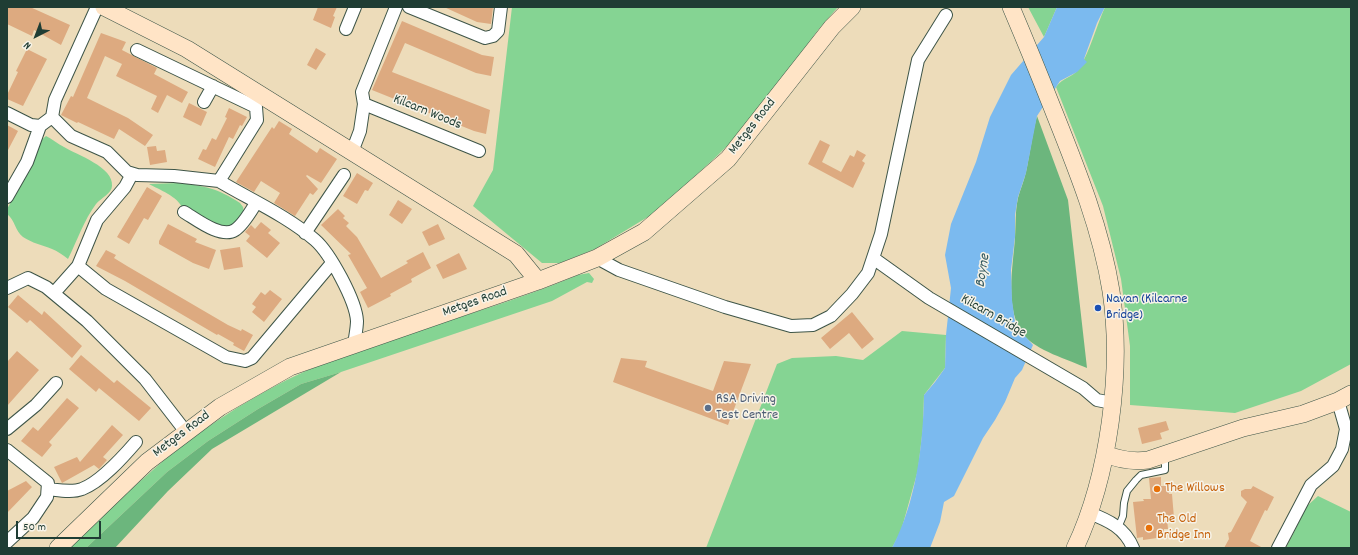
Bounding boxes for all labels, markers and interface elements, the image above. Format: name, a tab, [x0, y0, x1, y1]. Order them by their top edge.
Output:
north arrow	[16, 16, 56, 56]
text: N	[21, 37, 35, 53]
street label: Kilcarn Woods	[390, 92, 464, 134]
street label: Metges Road	[726, 95, 780, 159]
water label: Boyne	[972, 253, 996, 289]
street label: Metges Road	[441, 284, 509, 322]
street label: Kilcarn Bridge	[957, 292, 1029, 342]
place label: Navan (Kilcarne Bridge)	[1106, 292, 1187, 324]
marker: Navan (Kilcarne Bridge)	[1093, 303, 1103, 313]
place label: RSA Driving Test Centre	[716, 392, 778, 424]
marker: RSA Driving Test Centre	[703, 403, 713, 413]
street label: Metges Road	[150, 408, 214, 462]
place label: The Willows	[1165, 481, 1225, 497]
marker: The Willows	[1152, 484, 1162, 494]
place label: The Old Bridge Inn	[1157, 512, 1211, 544]
scale bar	[18, 513, 103, 539]
text: 50 m	[23, 519, 46, 536]
marker: The Old Bridge Inn	[1144, 523, 1154, 533]

